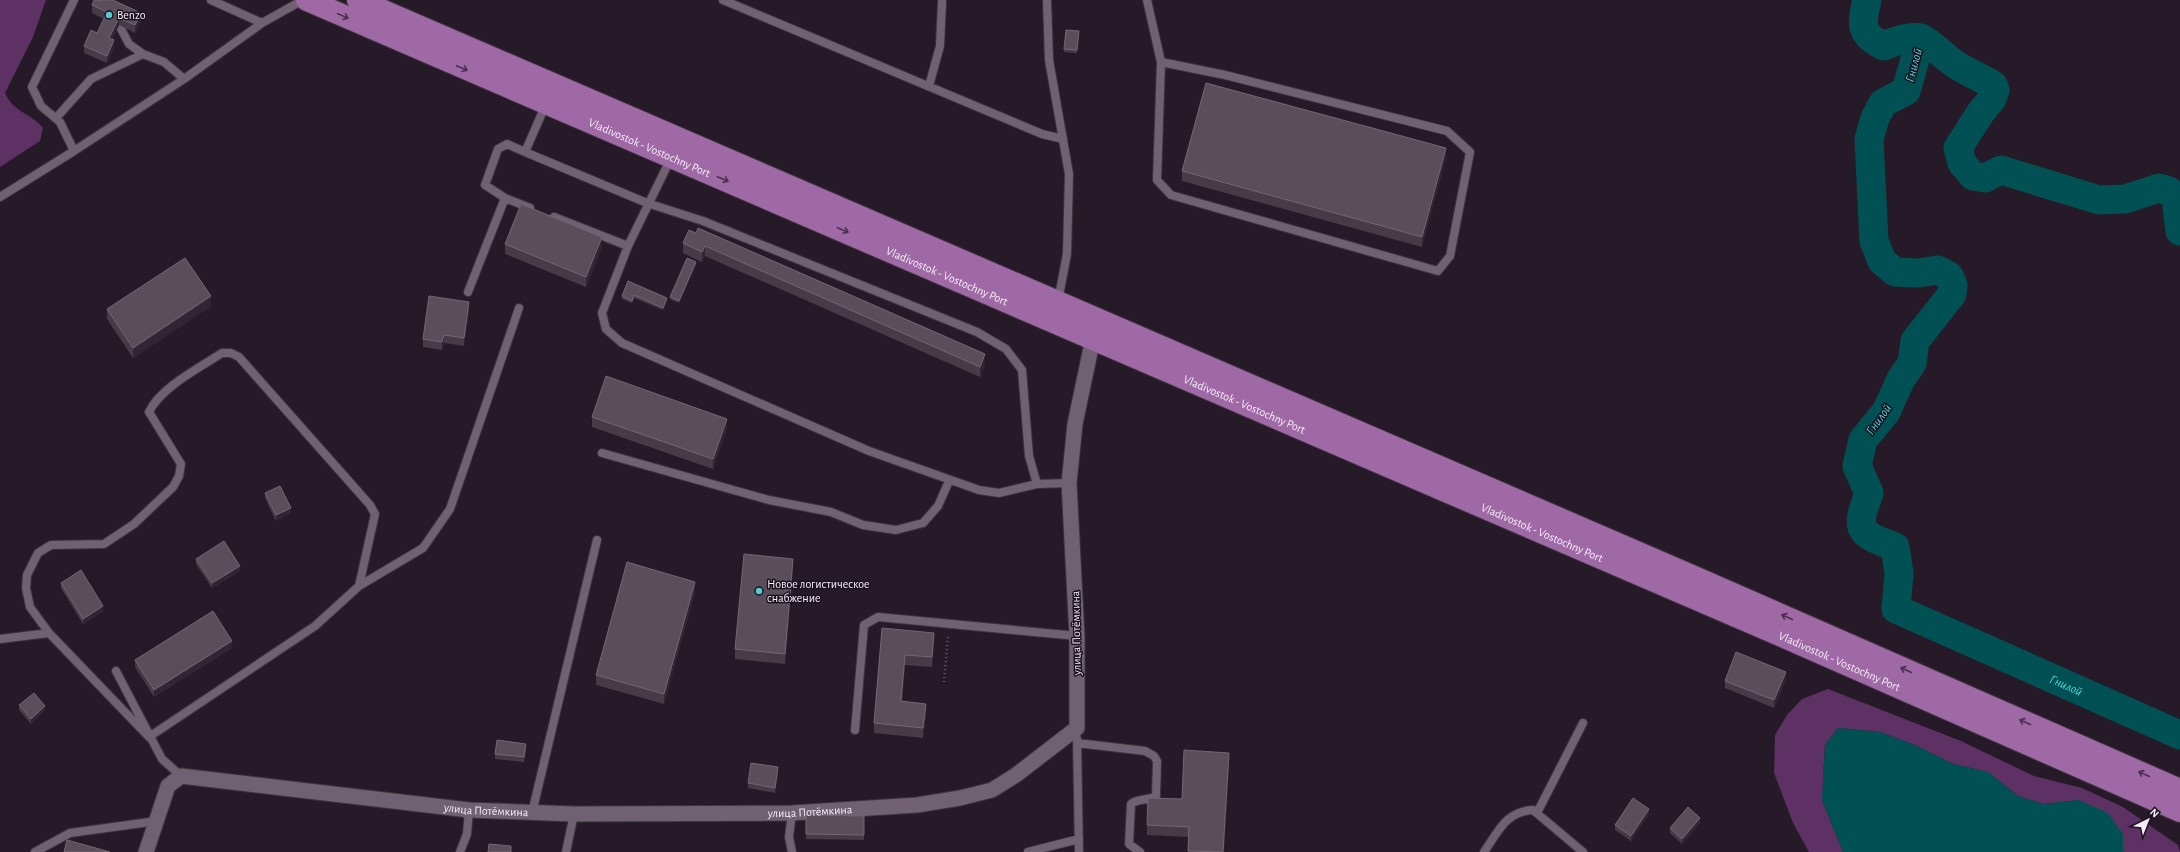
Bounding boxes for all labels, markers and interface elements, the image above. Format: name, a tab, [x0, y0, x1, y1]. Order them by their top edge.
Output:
place label: Benzo	[117, 9, 146, 21]
marker: Benzo	[104, 10, 114, 20]
one-way arrow	[336, 13, 348, 20]
water label: Гнилой	[1904, 47, 1925, 83]
one-way arrow	[456, 64, 468, 72]
street label: Vladivostok - Vostochny Port	[587, 116, 712, 179]
one-way arrow	[717, 176, 729, 184]
one-way arrow	[836, 227, 848, 235]
street label: Vladivostok - Vostochny Port	[884, 244, 1010, 308]
street label: Vladivostok - Vostochny Port	[1182, 373, 1307, 436]
water label: Гнилой	[1864, 402, 1894, 438]
street label: Vladivostok - Vostochny Port	[1479, 501, 1605, 564]
place label: Новое логистическое снабжение	[767, 578, 870, 604]
marker: Новое логистическое снабжение	[754, 586, 764, 596]
street label: улица Потёмкина	[1069, 590, 1084, 676]
one-way arrow	[1782, 613, 1794, 621]
street label: Vladivostok - Vostochny Port	[1777, 629, 1902, 693]
one-way arrow	[1901, 665, 1913, 673]
water label: Гнилой	[2048, 673, 2084, 699]
one-way arrow	[2020, 718, 2032, 725]
one-way arrow	[2139, 770, 2151, 777]
north arrow	[2128, 800, 2168, 840]
street label: улица Потёмкина	[442, 801, 529, 818]
street label: улица Потёмкина	[767, 803, 853, 820]
text: N	[2148, 806, 2161, 820]

